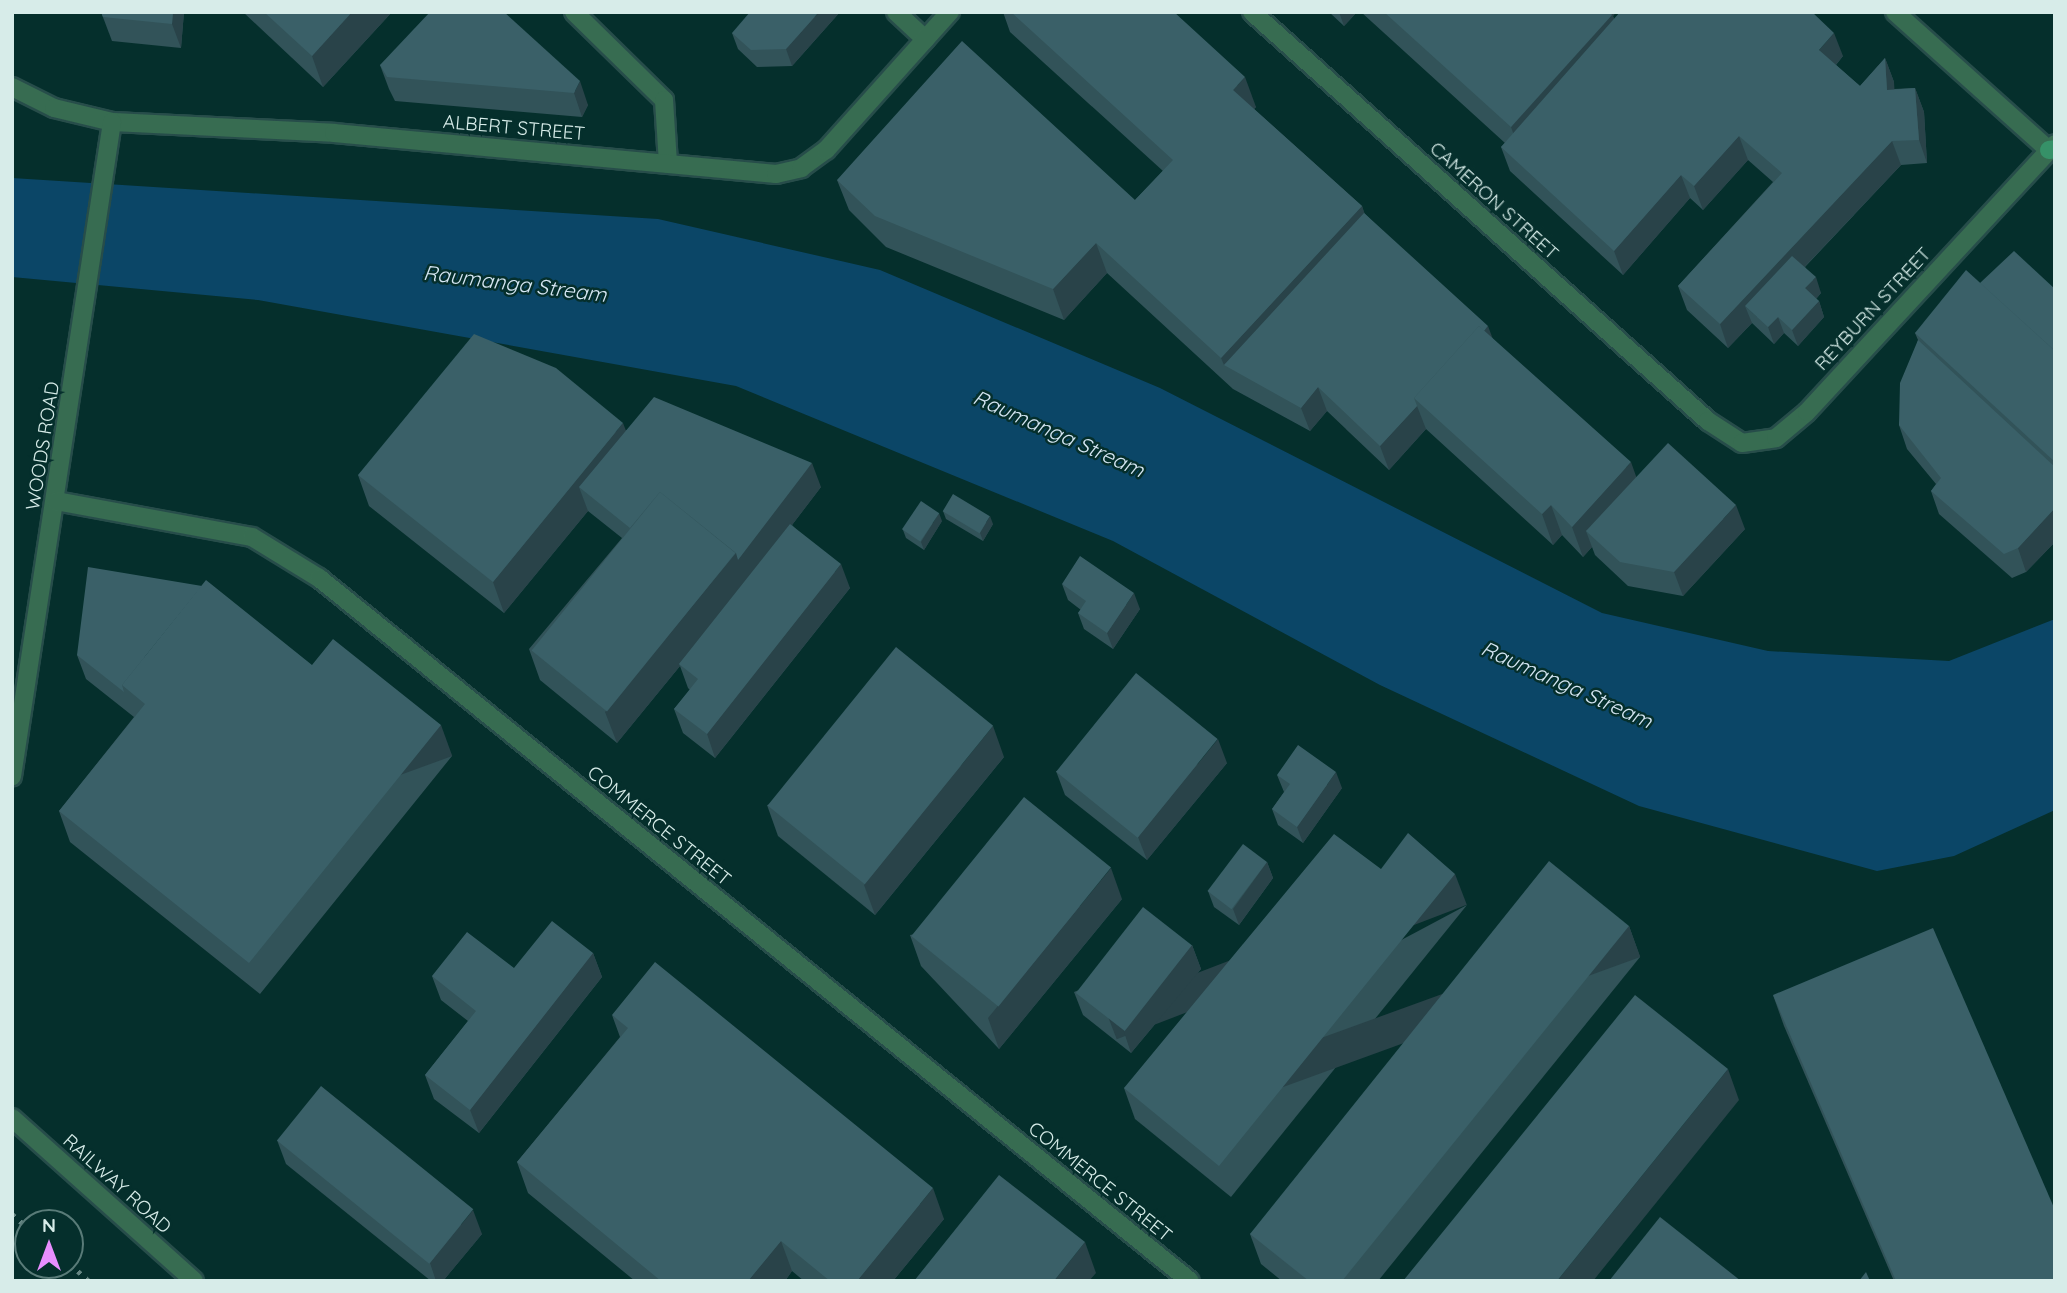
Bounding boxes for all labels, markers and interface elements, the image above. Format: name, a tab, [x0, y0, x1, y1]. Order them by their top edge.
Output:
street label: ALBERT STREET	[442, 110, 586, 146]
street label: CAMERON STREET	[1425, 137, 1563, 265]
street label: REYBURN STREET	[1810, 243, 1936, 375]
water label: Raumanga Stream	[422, 259, 608, 307]
street label: WOODS ROAD	[22, 380, 64, 512]
water label: Raumanga Stream	[970, 384, 1148, 482]
water label: Raumanga Stream	[1478, 635, 1656, 733]
street label: COMMERCE STREET	[583, 761, 735, 891]
street label: COMMERCE STREET	[1024, 1117, 1176, 1247]
street label: RAILWAY ROAD	[58, 1130, 176, 1238]
north arrow	[14, 1209, 84, 1279]
text: N	[42, 1213, 56, 1237]

